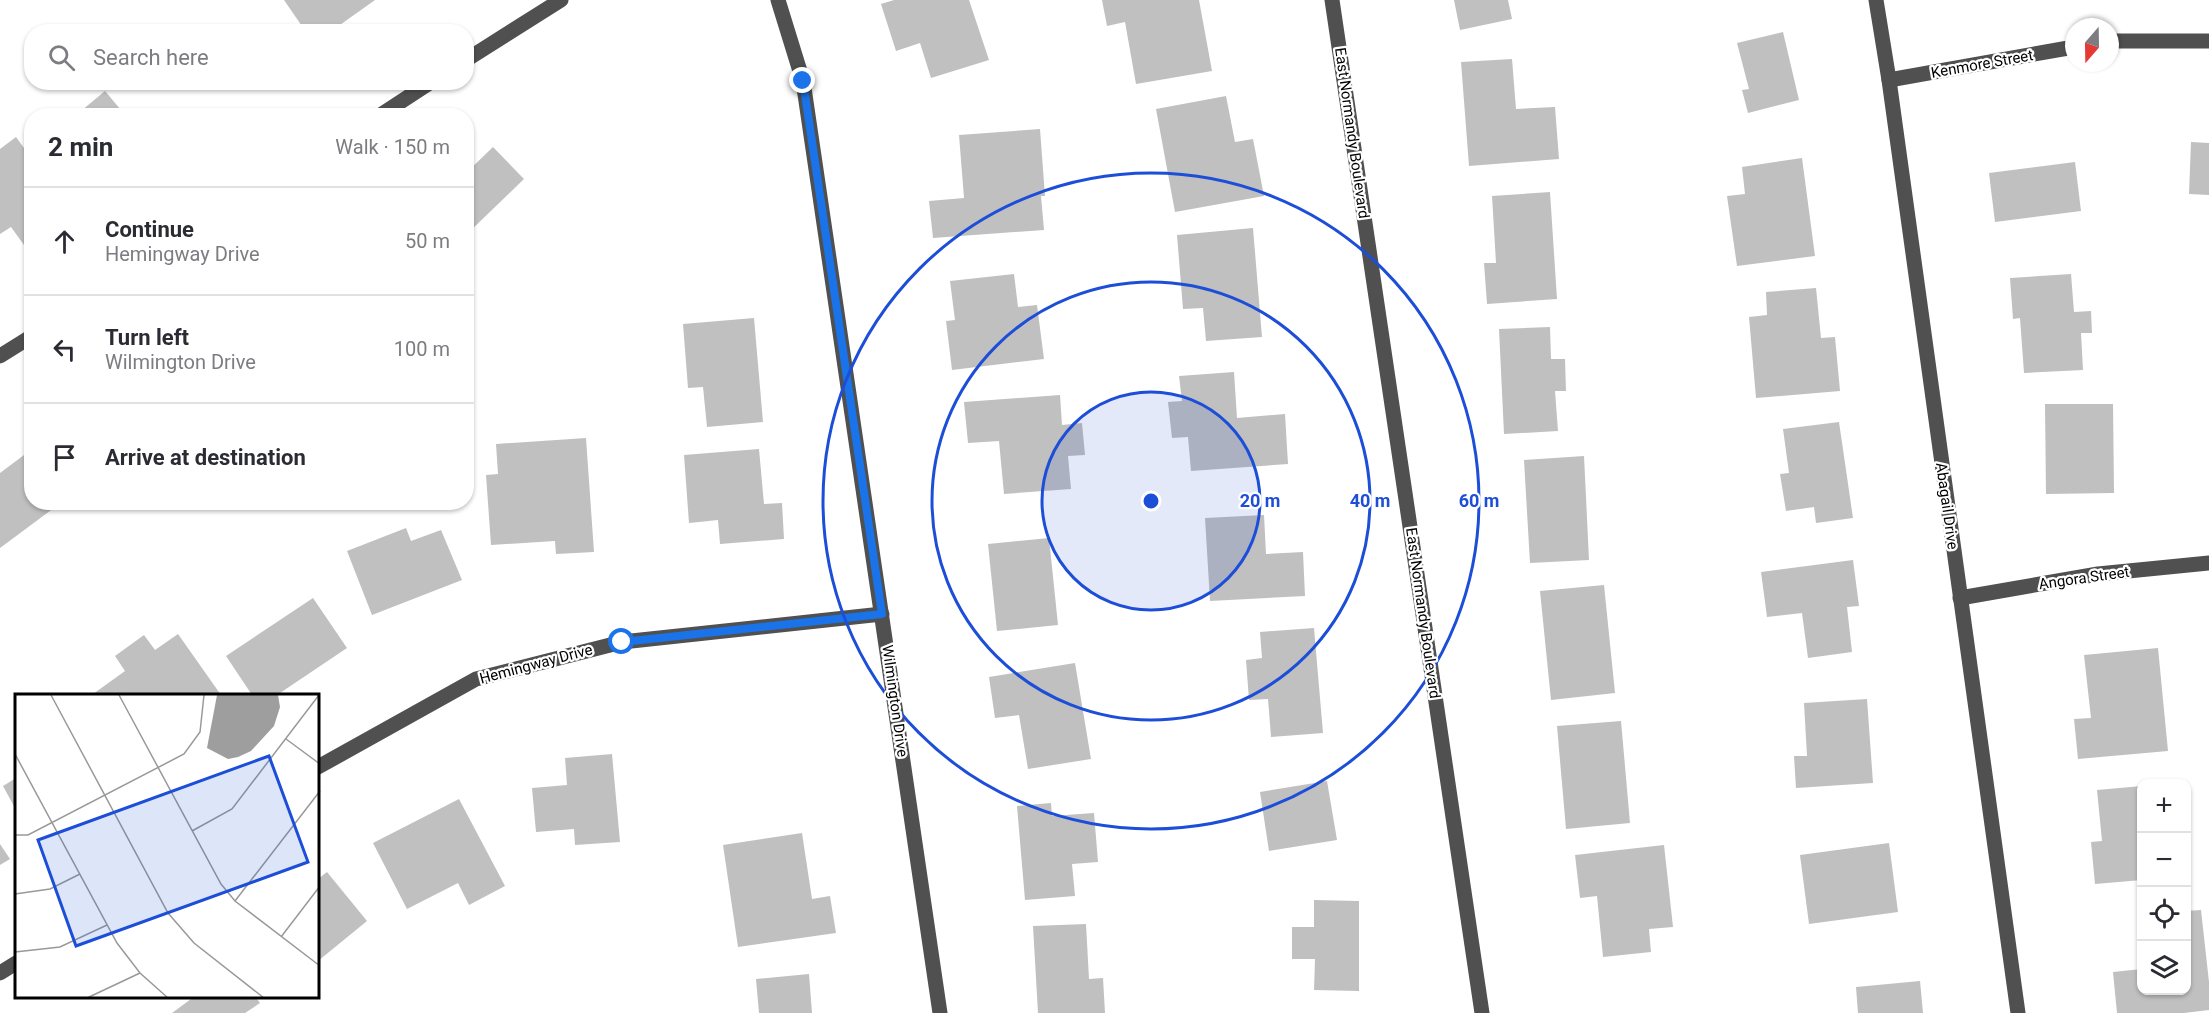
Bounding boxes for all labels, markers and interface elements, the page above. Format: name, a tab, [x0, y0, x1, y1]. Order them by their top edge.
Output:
north arrow	[2065, 18, 2119, 72]
search box	[24, 24, 474, 90]
icon: search	[45, 41, 78, 74]
text: Search here	[93, 45, 209, 70]
street label: East Normandy Boulevard	[1331, 46, 1373, 220]
street label: Kenmore Street	[1930, 46, 2035, 82]
route end	[789, 67, 815, 93]
text: 2 min	[48, 132, 113, 162]
text: Walk · 150 m	[335, 135, 450, 159]
text: Continue	[105, 217, 194, 242]
icon: ahead	[48, 225, 81, 258]
text: 50 m	[405, 229, 450, 253]
text: Hemingway Drive	[105, 242, 260, 266]
text: Turn left	[105, 325, 189, 350]
icon: left	[48, 333, 81, 366]
text: 100 m	[394, 337, 450, 361]
text: Wilmington Drive	[105, 350, 256, 374]
icon: arrive	[48, 441, 81, 474]
text: Arrive at destination	[105, 445, 306, 470]
street label: Abagail Drive	[1932, 461, 1962, 551]
text: 20 m	[1240, 490, 1280, 511]
text: 40 m	[1350, 490, 1390, 511]
text: 60 m	[1459, 490, 1499, 511]
centre of rings	[1141, 491, 1161, 511]
street label: East Normandy Boulevard	[1402, 526, 1444, 700]
street label: Angora Street	[2038, 563, 2131, 593]
route start	[608, 628, 634, 654]
street label: Hemingway Drive	[478, 640, 594, 688]
street label: Wilmington Drive	[878, 644, 912, 758]
inset map	[15, 694, 320, 998]
map controls	[2137, 779, 2191, 995]
button: +	[2137, 779, 2191, 833]
button: −	[2137, 833, 2191, 887]
button: locate	[2137, 887, 2191, 941]
button: layers	[2137, 941, 2191, 995]

